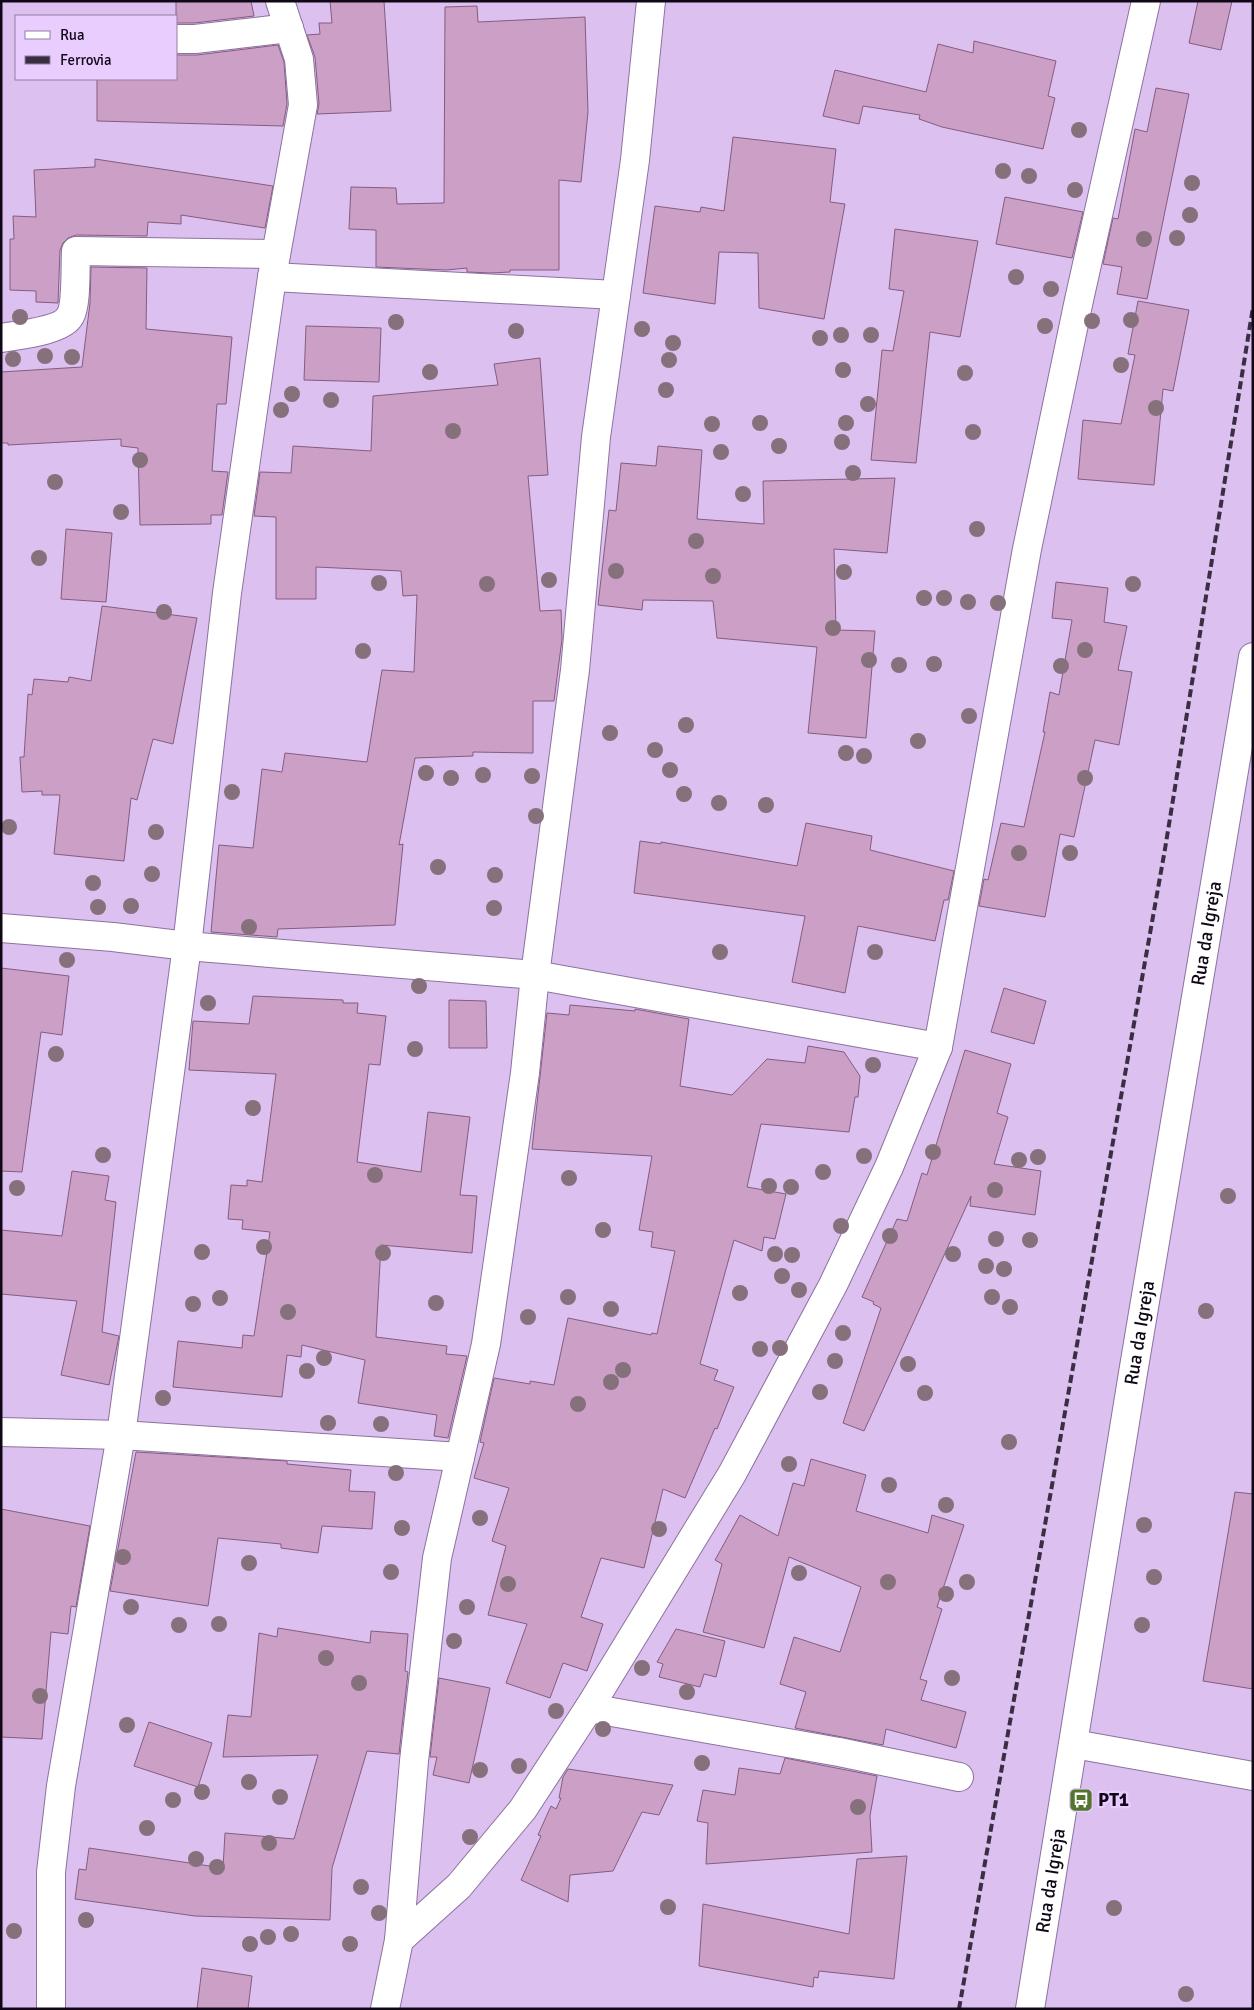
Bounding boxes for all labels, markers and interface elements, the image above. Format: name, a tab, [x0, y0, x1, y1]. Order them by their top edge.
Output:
legend	[15, 15, 178, 80]
text: Rua	[60, 26, 85, 44]
text: Ferrovia	[60, 51, 112, 69]
street label: Rua da Igreja	[1186, 879, 1227, 988]
street label: Rua da Igreja	[1119, 1279, 1160, 1387]
bus stop icon: PT1	[1068, 1787, 1094, 1813]
place label: PT1	[1098, 1788, 1129, 1812]
street label: Rua da Igreja	[1030, 1827, 1071, 1935]

